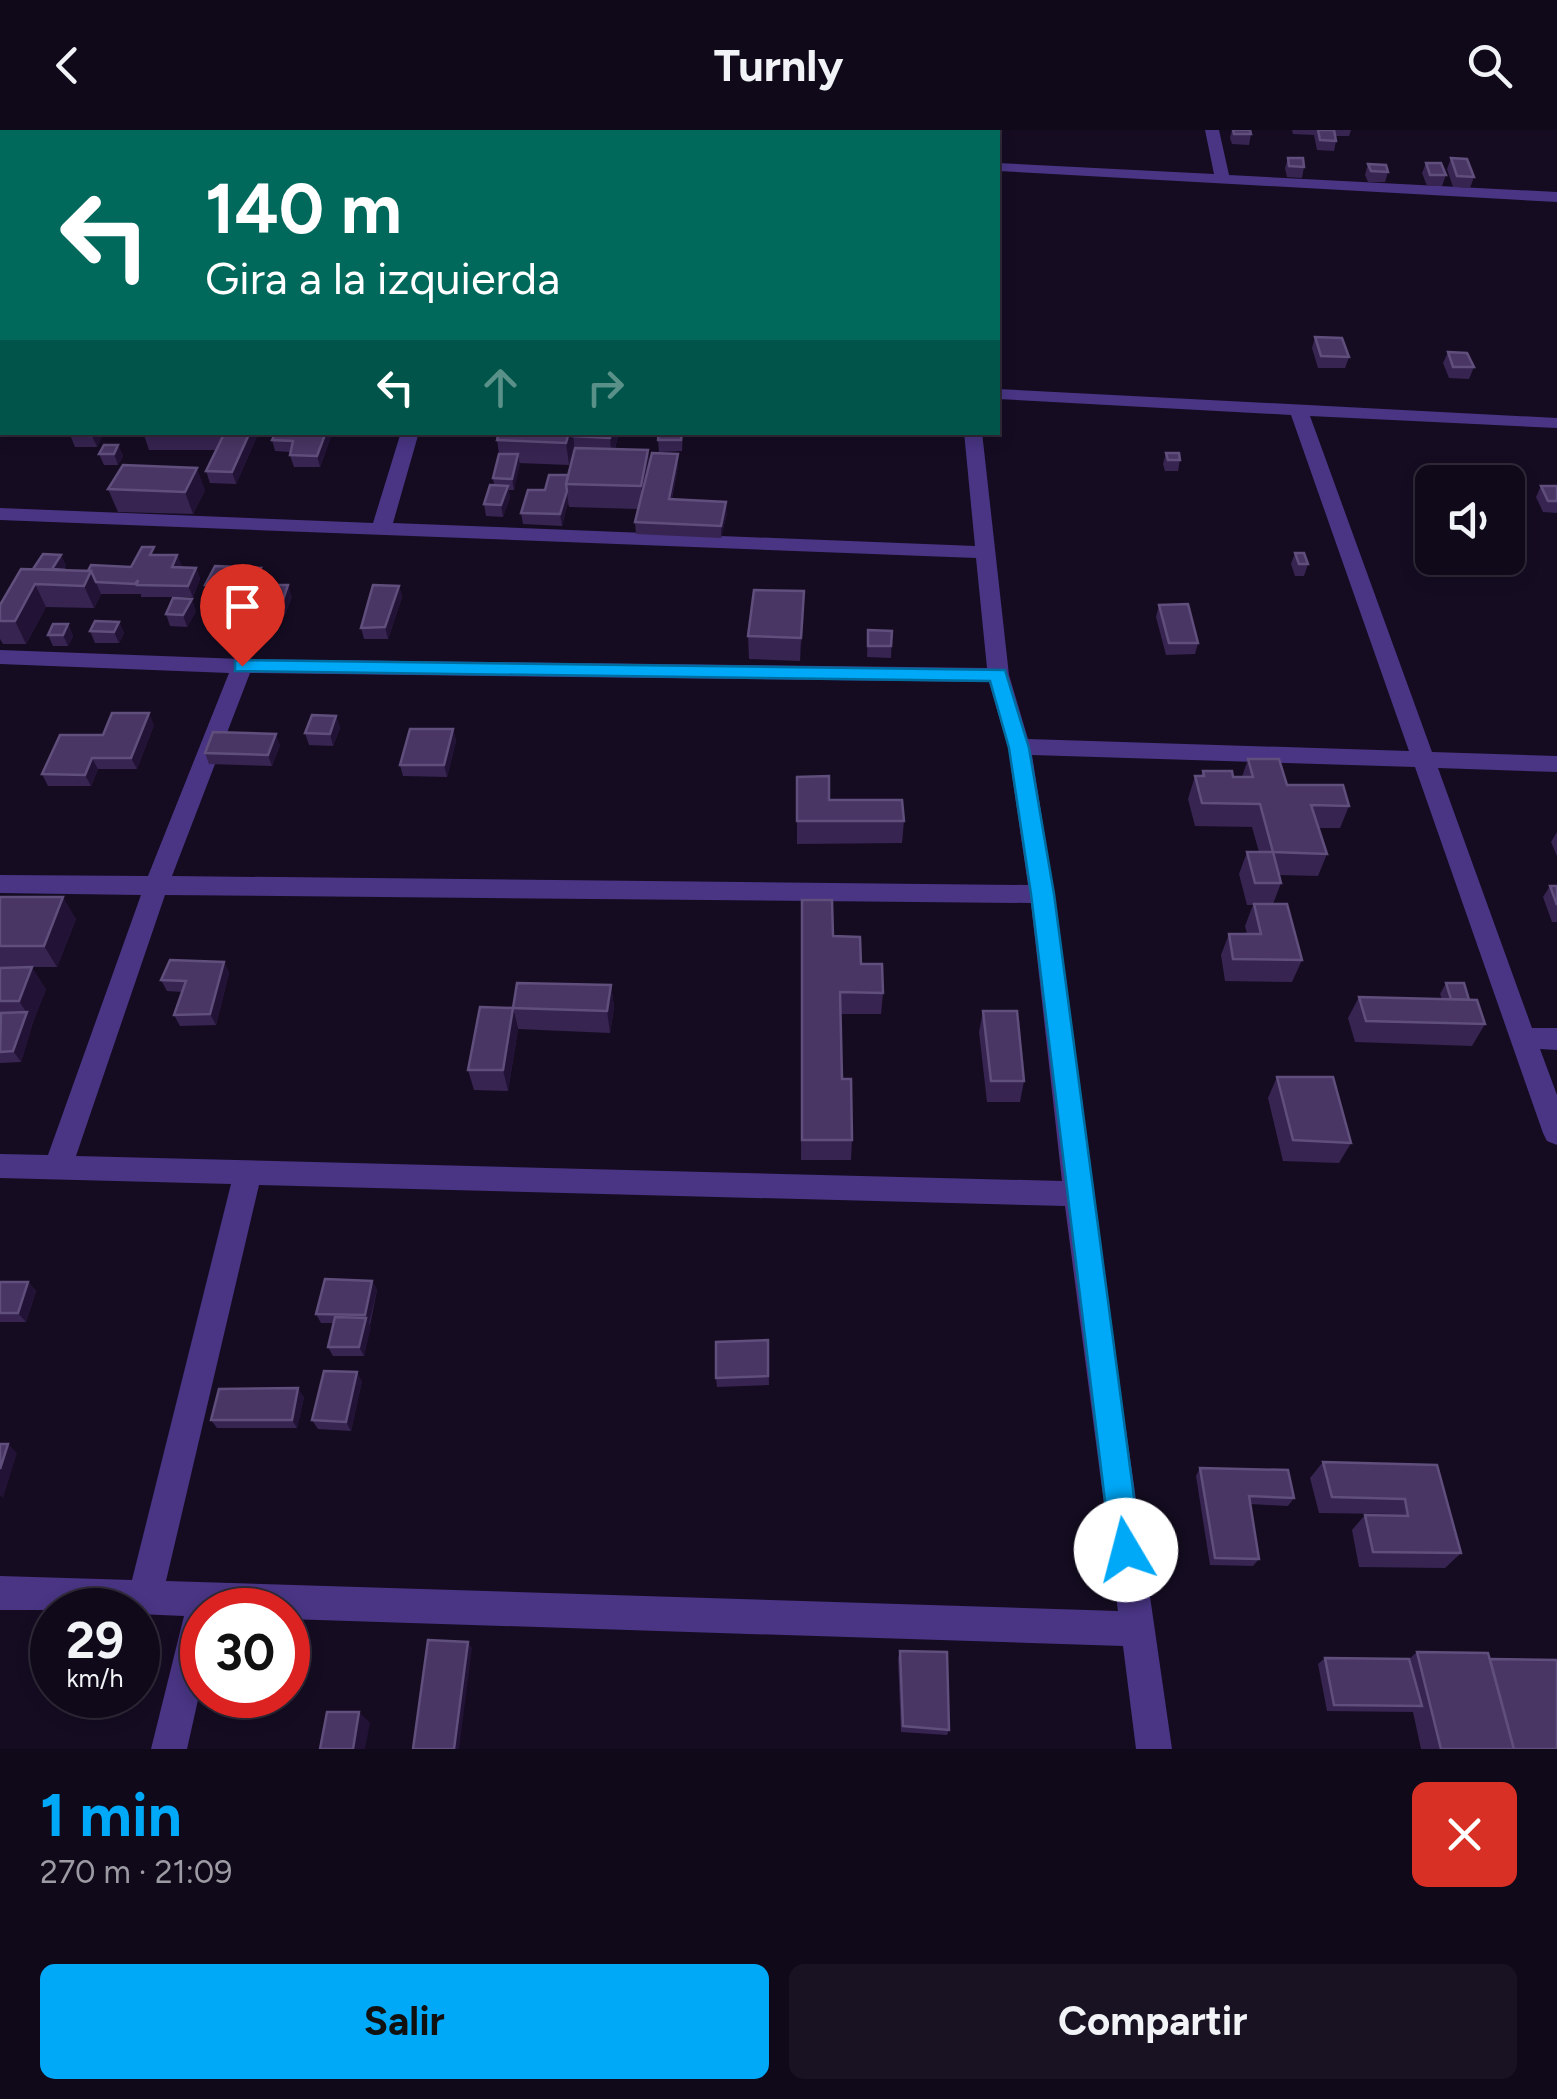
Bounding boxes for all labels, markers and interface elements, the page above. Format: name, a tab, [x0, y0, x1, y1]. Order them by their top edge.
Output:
icon: back	[40, 38, 95, 93]
text: Turnly	[714, 38, 843, 92]
icon: search	[1462, 38, 1517, 93]
text: 140 m	[205, 166, 402, 251]
icon: left	[40, 170, 170, 300]
text: Gira a la izquierda	[205, 251, 560, 305]
icon: left	[368, 360, 423, 415]
icon: ahead	[473, 360, 528, 415]
icon: right	[578, 360, 633, 415]
map controls	[1415, 465, 1525, 575]
button: sound	[1415, 465, 1525, 575]
pin	[200, 564, 285, 667]
icon: arrive	[215, 579, 270, 634]
position arrow	[1074, 1498, 1178, 1602]
speed limit sign: 30	[180, 1588, 310, 1718]
text: 29	[66, 1610, 124, 1671]
text: km/h	[66, 1663, 124, 1693]
text: 1 min	[40, 1779, 182, 1851]
button: close	[1412, 1782, 1517, 1887]
text: 270 m · 21:09	[40, 1853, 232, 1891]
button: Salir	[40, 1964, 769, 2079]
button: Compartir	[789, 1964, 1517, 2079]

